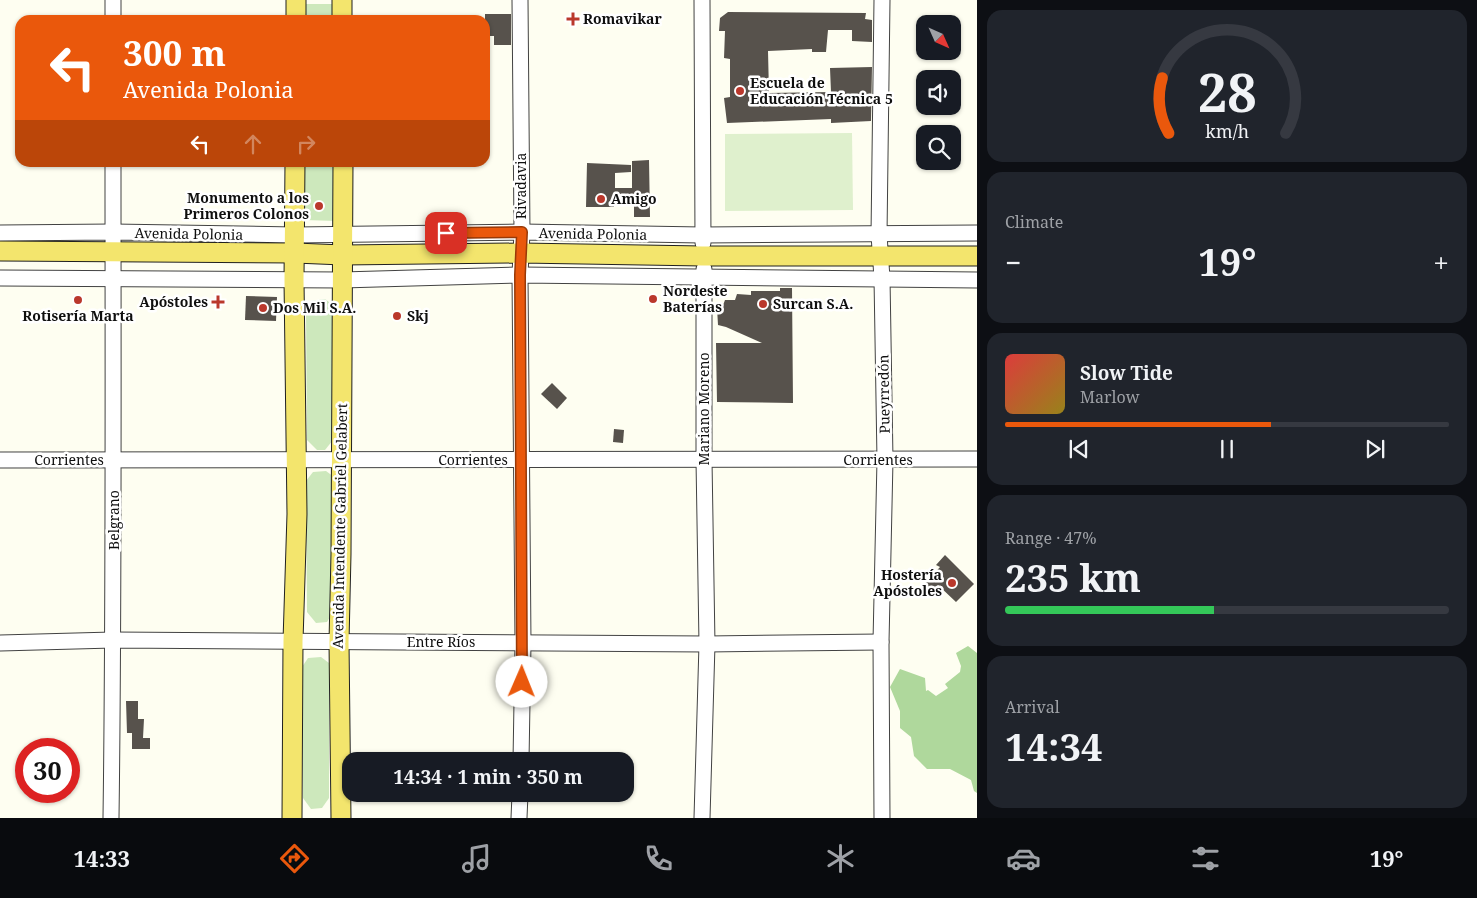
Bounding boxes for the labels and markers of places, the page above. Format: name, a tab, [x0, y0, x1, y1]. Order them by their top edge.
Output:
place label: Romavikar	[583, 9, 662, 28]
marker: Romavikar	[567, 13, 579, 25]
place label: Escuela de Educación Técnica 5	[750, 73, 893, 108]
marker: Escuela de Educación Técnica 5	[734, 85, 746, 97]
place label: Monumento a los Primeros Colonos	[184, 188, 309, 223]
place label: Amigo	[611, 189, 657, 208]
marker: Amigo	[595, 193, 607, 205]
marker: Monumento a los Primeros Colonos	[313, 200, 325, 212]
pin	[425, 212, 467, 254]
place label: Nordeste Baterías	[663, 281, 727, 316]
place label: Apóstoles	[139, 292, 208, 311]
marker: Nordeste Baterías	[647, 293, 659, 305]
marker: Rotisería Marta	[72, 294, 84, 306]
place label: Surcan S.A.	[773, 294, 853, 313]
marker: Apóstoles	[212, 296, 224, 308]
place label: Dos Mil S.A.	[273, 298, 356, 317]
marker: Surcan S.A.	[757, 298, 769, 310]
marker: Dos Mil S.A.	[257, 302, 269, 314]
place label: Rotisería Marta	[22, 306, 134, 325]
place label: Skj	[407, 306, 429, 325]
marker: Skj	[391, 310, 403, 322]
place label: Hostería Apóstoles	[873, 565, 942, 600]
marker: Hostería Apóstoles	[946, 577, 958, 589]

